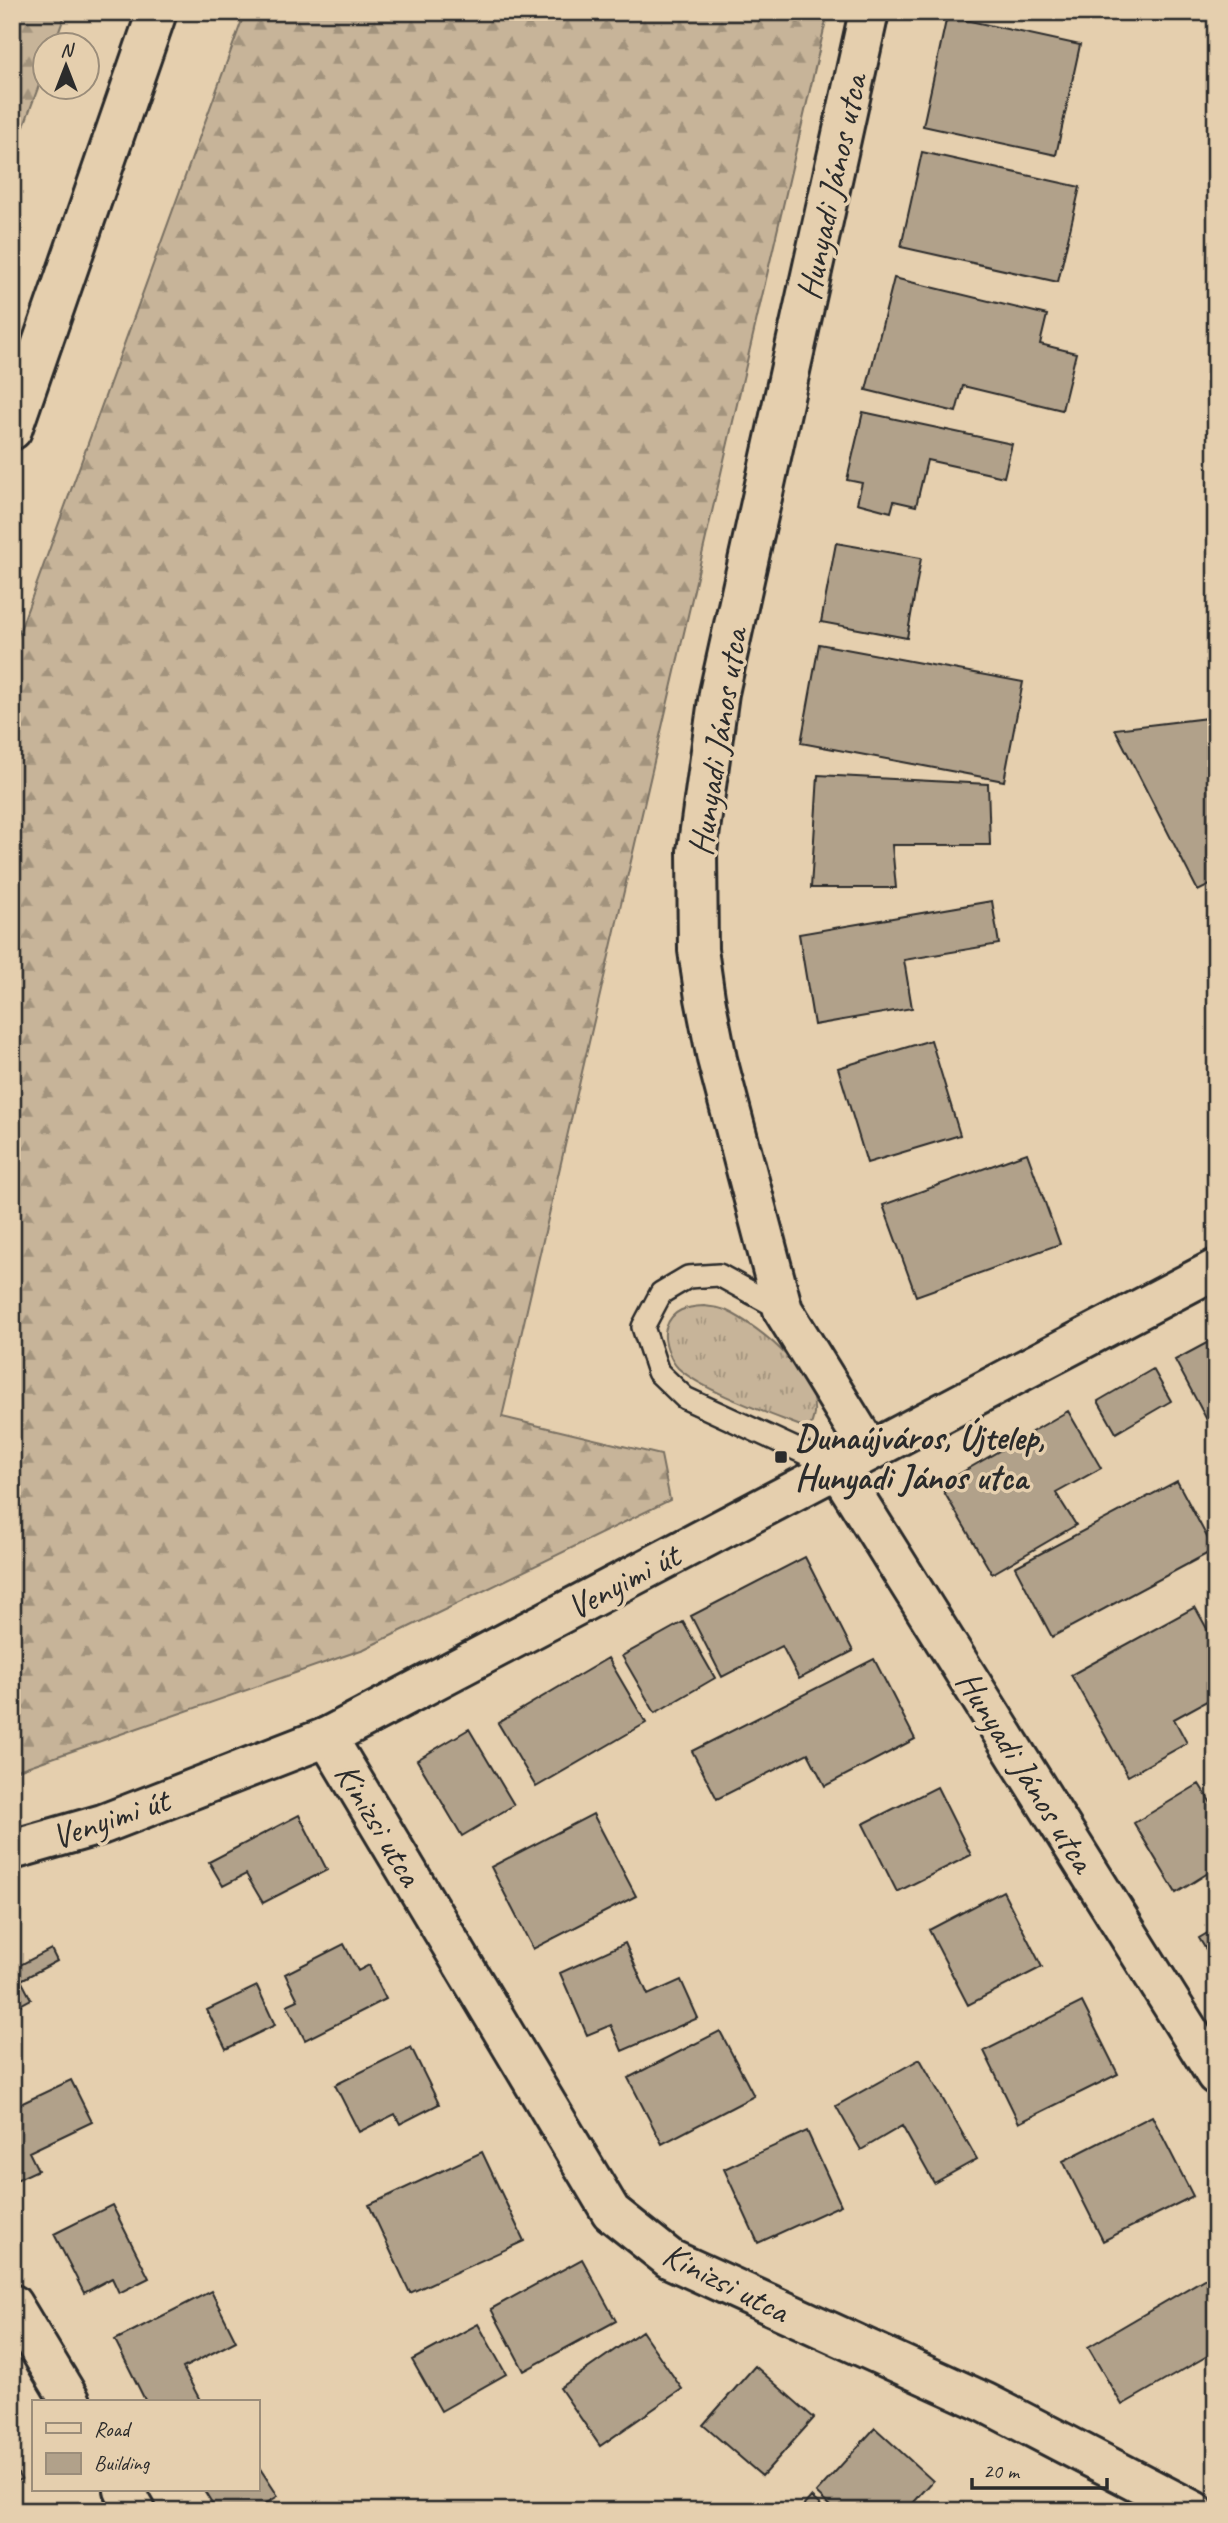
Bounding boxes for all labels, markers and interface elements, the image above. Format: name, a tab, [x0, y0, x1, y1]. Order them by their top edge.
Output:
north arrow	[32, 32, 102, 102]
text: N	[60, 38, 75, 62]
street label: Hunyadi János utca	[786, 68, 878, 304]
street label: Hunyadi János utca	[677, 623, 758, 859]
place label: Dunaújváros, Újtelep, Hunyadi János utca	[795, 1415, 1045, 1500]
marker: Dunaújváros, Újtelep, Hunyadi János utca	[773, 1449, 789, 1465]
street label: Venyimi út	[559, 1532, 690, 1630]
street label: Hunyadi János utca	[946, 1662, 1107, 1883]
street label: Kinizsi utca	[324, 1755, 434, 1896]
street label: Venyimi út	[46, 1776, 178, 1859]
street label: Kinizsi utca	[655, 2232, 798, 2334]
legend	[32, 2400, 259, 2492]
text: Road	[94, 2416, 133, 2442]
scale bar	[972, 2446, 1107, 2490]
text: Building	[94, 2450, 151, 2476]
text: 20 m	[983, 2458, 1021, 2484]

